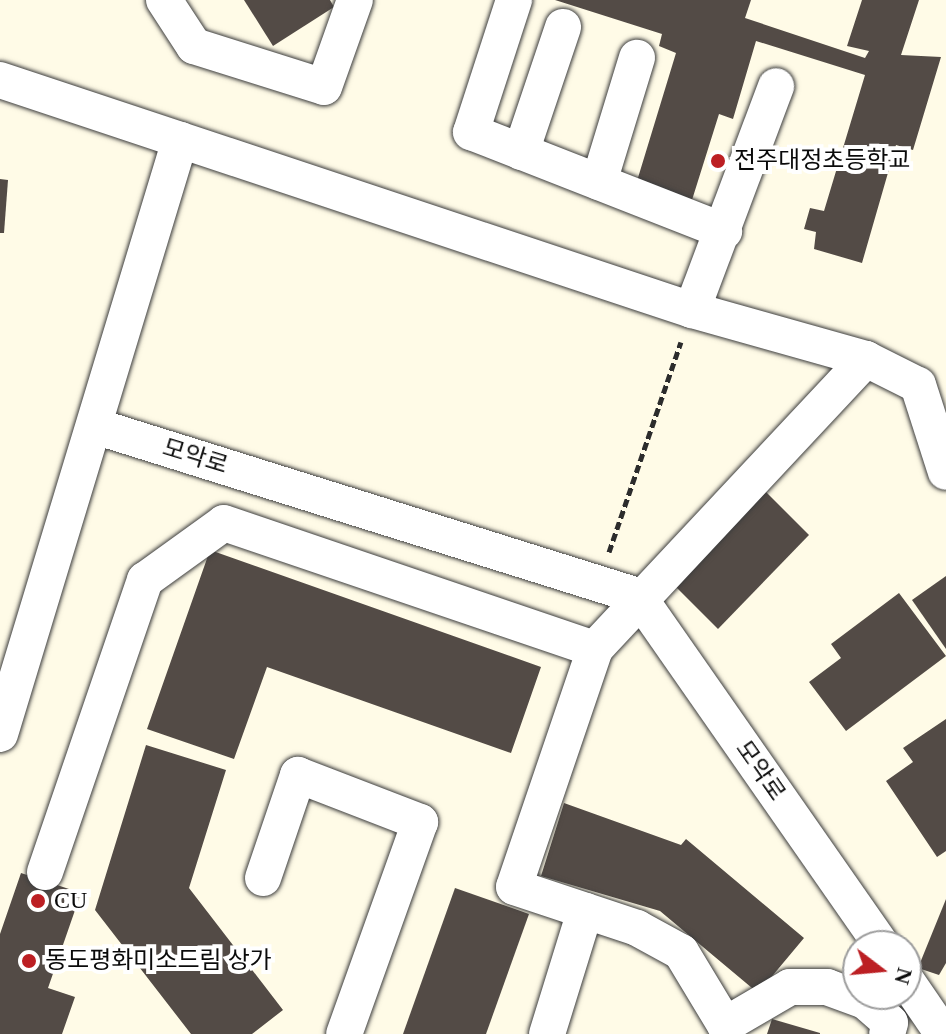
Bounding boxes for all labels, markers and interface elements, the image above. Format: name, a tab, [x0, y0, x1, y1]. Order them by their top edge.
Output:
place label: 전주대정초등학교	[734, 147, 911, 175]
marker: 전주대정초등학교	[709, 152, 727, 170]
street label: 모악로	[159, 434, 231, 480]
street label: 모악로	[729, 736, 791, 806]
place label: CU	[54, 887, 87, 915]
marker: CU	[29, 892, 47, 910]
north arrow	[842, 930, 922, 1010]
place label: 동도평화미소드림 상가	[45, 947, 272, 975]
marker: 동도평화미소드림 상가	[20, 952, 38, 970]
text: N	[889, 965, 918, 987]

